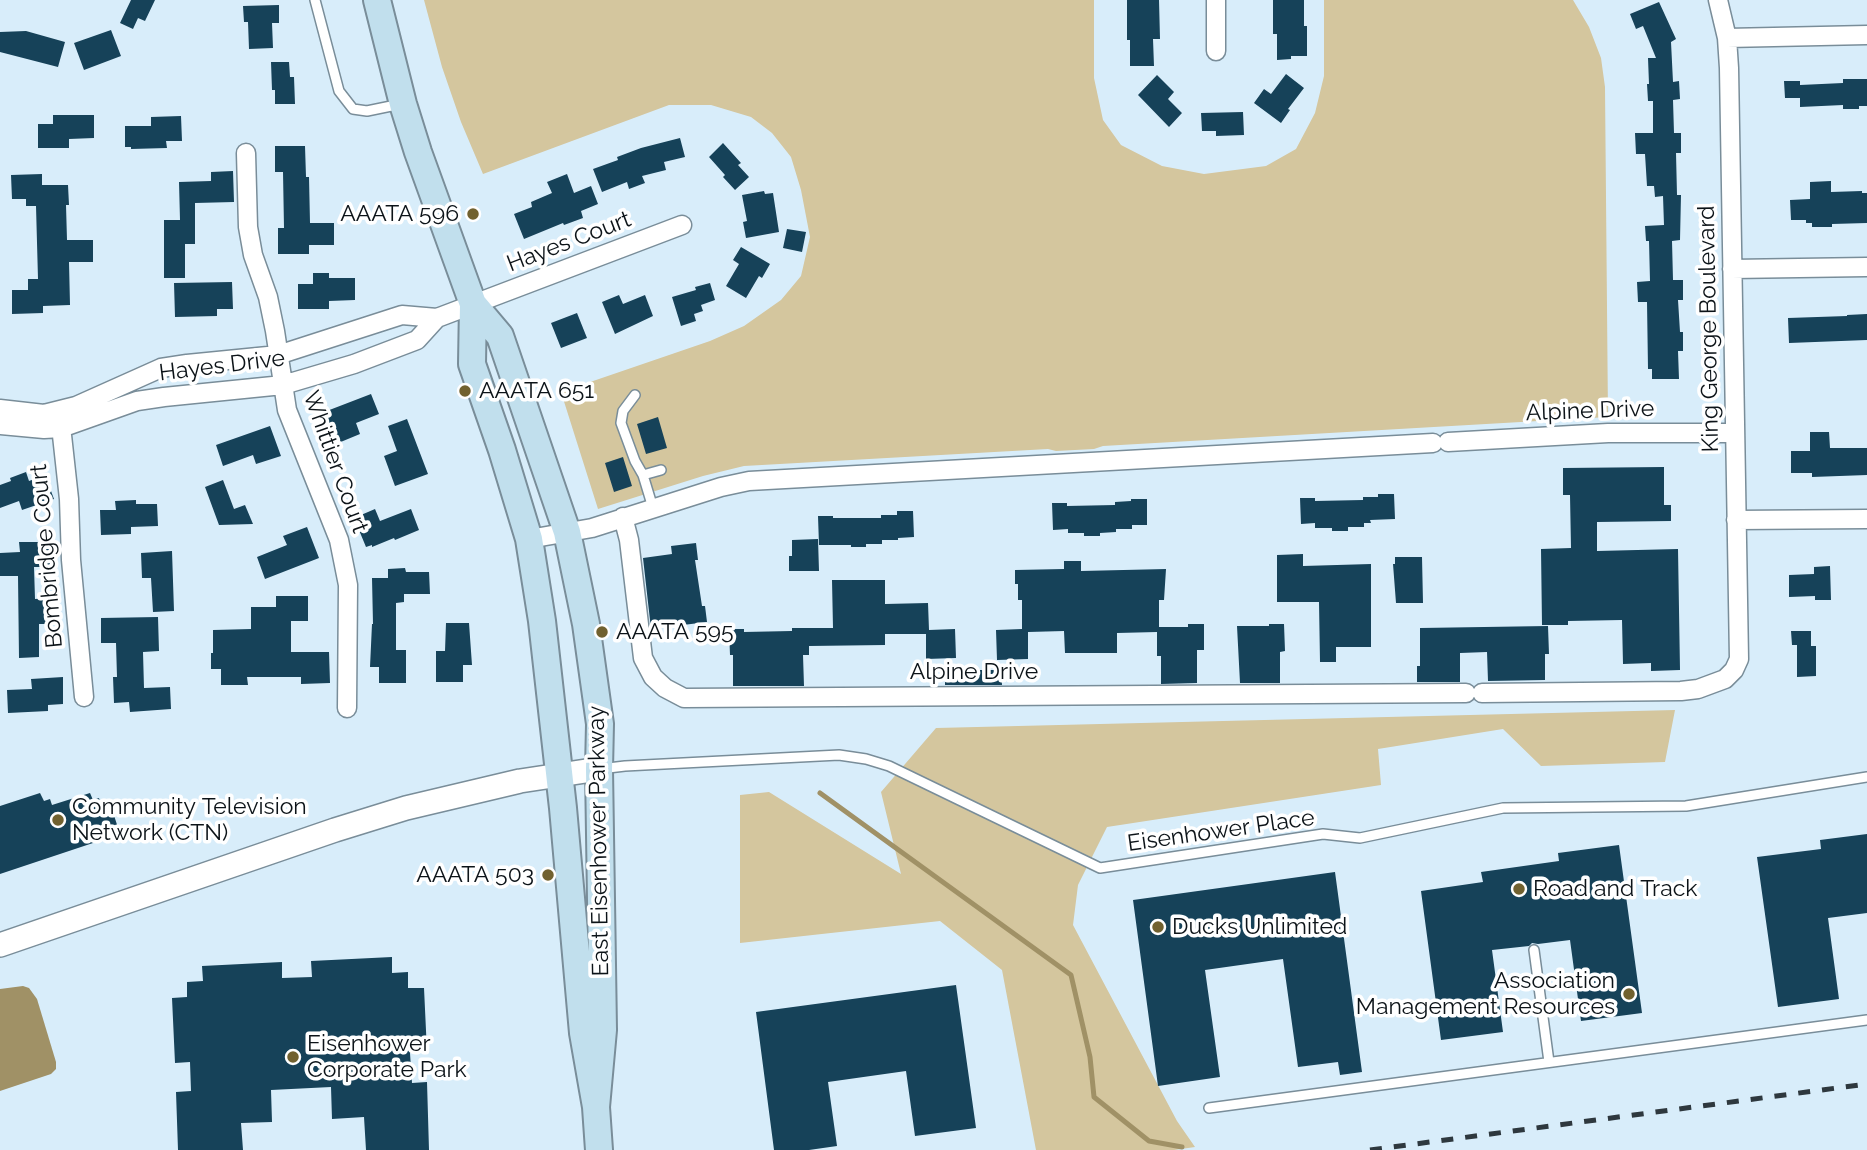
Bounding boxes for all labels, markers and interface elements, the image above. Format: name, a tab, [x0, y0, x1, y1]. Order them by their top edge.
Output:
place label: AAATA 596	[340, 200, 459, 228]
street label: King George Boulevard	[1693, 205, 1725, 453]
marker: AAATA 596	[465, 206, 481, 222]
street label: Hayes Court	[503, 206, 635, 278]
street label: Hayes Drive	[158, 345, 286, 387]
place label: AAATA 651	[479, 377, 594, 405]
marker: AAATA 651	[457, 383, 473, 399]
street label: Whittier Court	[297, 387, 373, 537]
street label: Alpine Drive	[1525, 395, 1655, 427]
street label: Bombridge Court	[25, 463, 69, 649]
place label: AAATA 595	[616, 618, 734, 646]
marker: AAATA 595	[594, 624, 610, 640]
street label: Alpine Drive	[910, 658, 1038, 686]
street label: East Eisenhower Parkway	[583, 705, 615, 977]
place label: Community Television Network (CTN)	[72, 793, 307, 847]
street label: Eisenhower Place	[1126, 804, 1316, 858]
marker: Community Television Network (CTN)	[50, 812, 66, 828]
place label: AAATA 503	[416, 861, 534, 889]
marker: AAATA 503	[540, 867, 556, 883]
place label: Road and Track	[1533, 875, 1697, 903]
marker: Road and Track	[1511, 881, 1527, 897]
place label: Ducks Unlimited	[1172, 913, 1347, 941]
marker: Ducks Unlimited	[1150, 919, 1166, 935]
place label: Association Management Resources	[1356, 967, 1615, 1021]
marker: Association Management Resources	[1621, 986, 1637, 1002]
place label: Eisenhower Corporate Park	[307, 1030, 467, 1084]
marker: Eisenhower Corporate Park	[285, 1049, 301, 1065]

